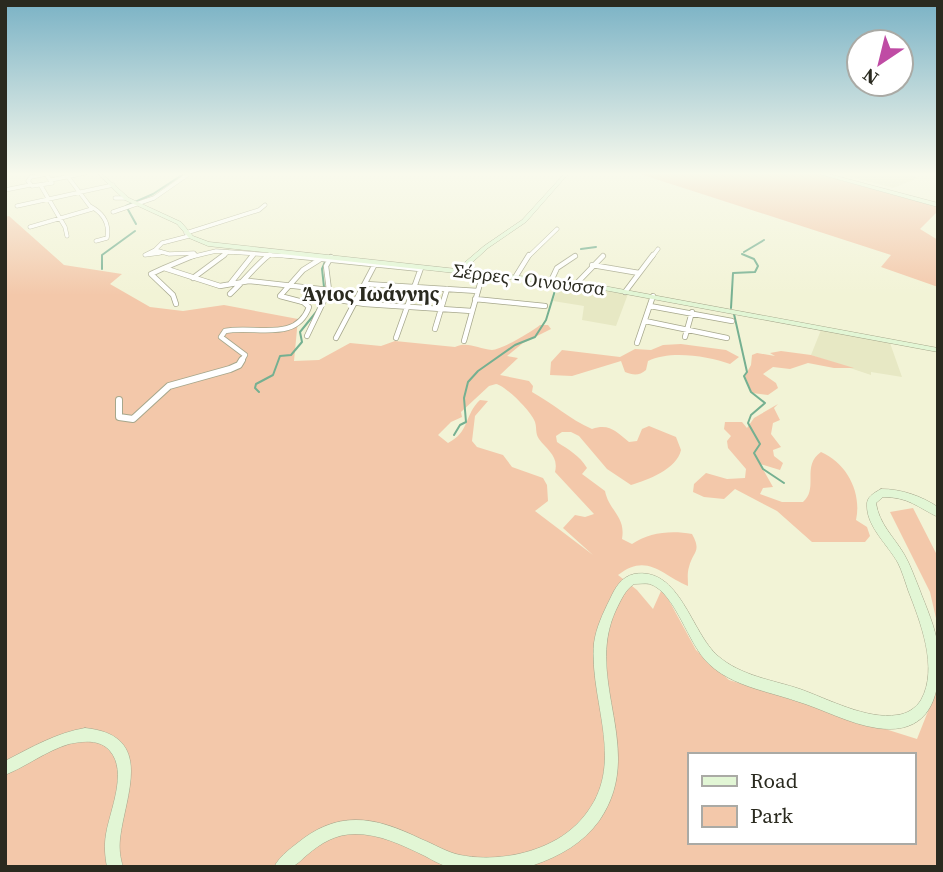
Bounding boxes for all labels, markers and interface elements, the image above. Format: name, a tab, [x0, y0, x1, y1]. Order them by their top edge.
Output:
north arrow	[845, 28, 915, 98]
text: N	[857, 62, 883, 92]
street label: Σέρρες - Οινούσσα	[452, 257, 607, 301]
district label: Άγιος Ιωάννης	[302, 279, 440, 308]
legend	[688, 753, 915, 844]
text: Road	[750, 766, 798, 795]
text: Park	[750, 801, 794, 830]

